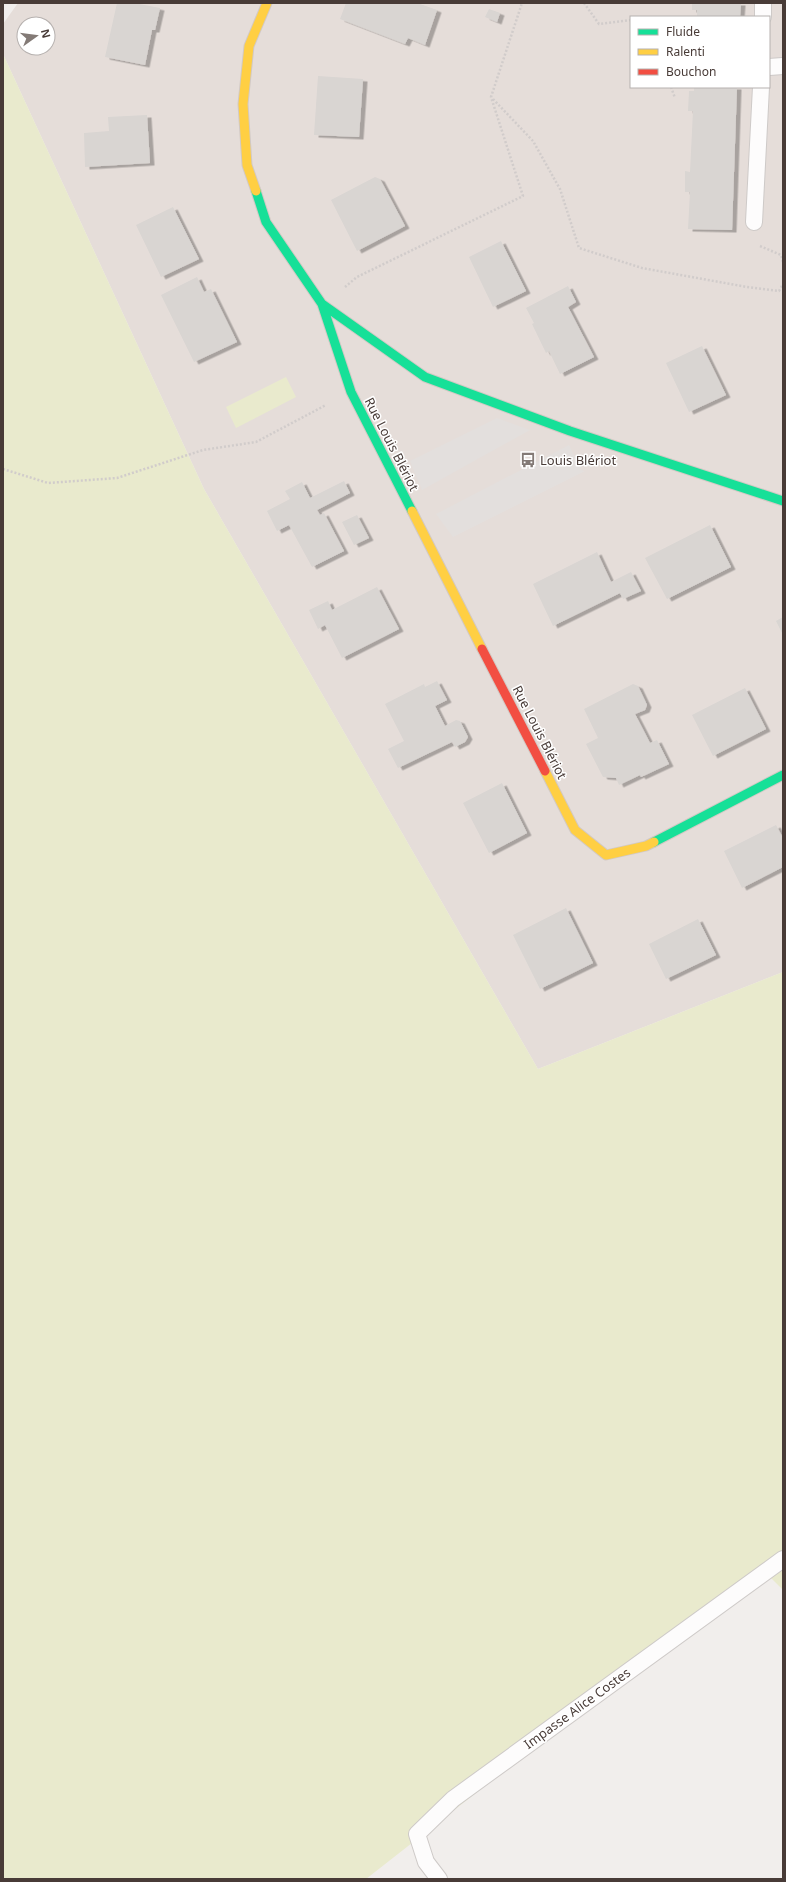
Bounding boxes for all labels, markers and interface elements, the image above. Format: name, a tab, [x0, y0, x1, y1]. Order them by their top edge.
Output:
north arrow	[16, 16, 56, 56]
legend	[630, 16, 770, 88]
text: Fluide	[666, 23, 700, 40]
text: N	[38, 27, 55, 40]
text: Ralenti	[666, 43, 705, 60]
text: Bouchon	[666, 63, 716, 80]
street label: Rue Louis Blériot	[361, 394, 424, 494]
bus stop icon: Louis Blériot	[519, 451, 537, 469]
place label: Louis Blériot	[540, 451, 616, 469]
street label: Rue Louis Blériot	[509, 682, 572, 782]
street label: Impasse Alice Costes	[520, 1663, 634, 1753]

